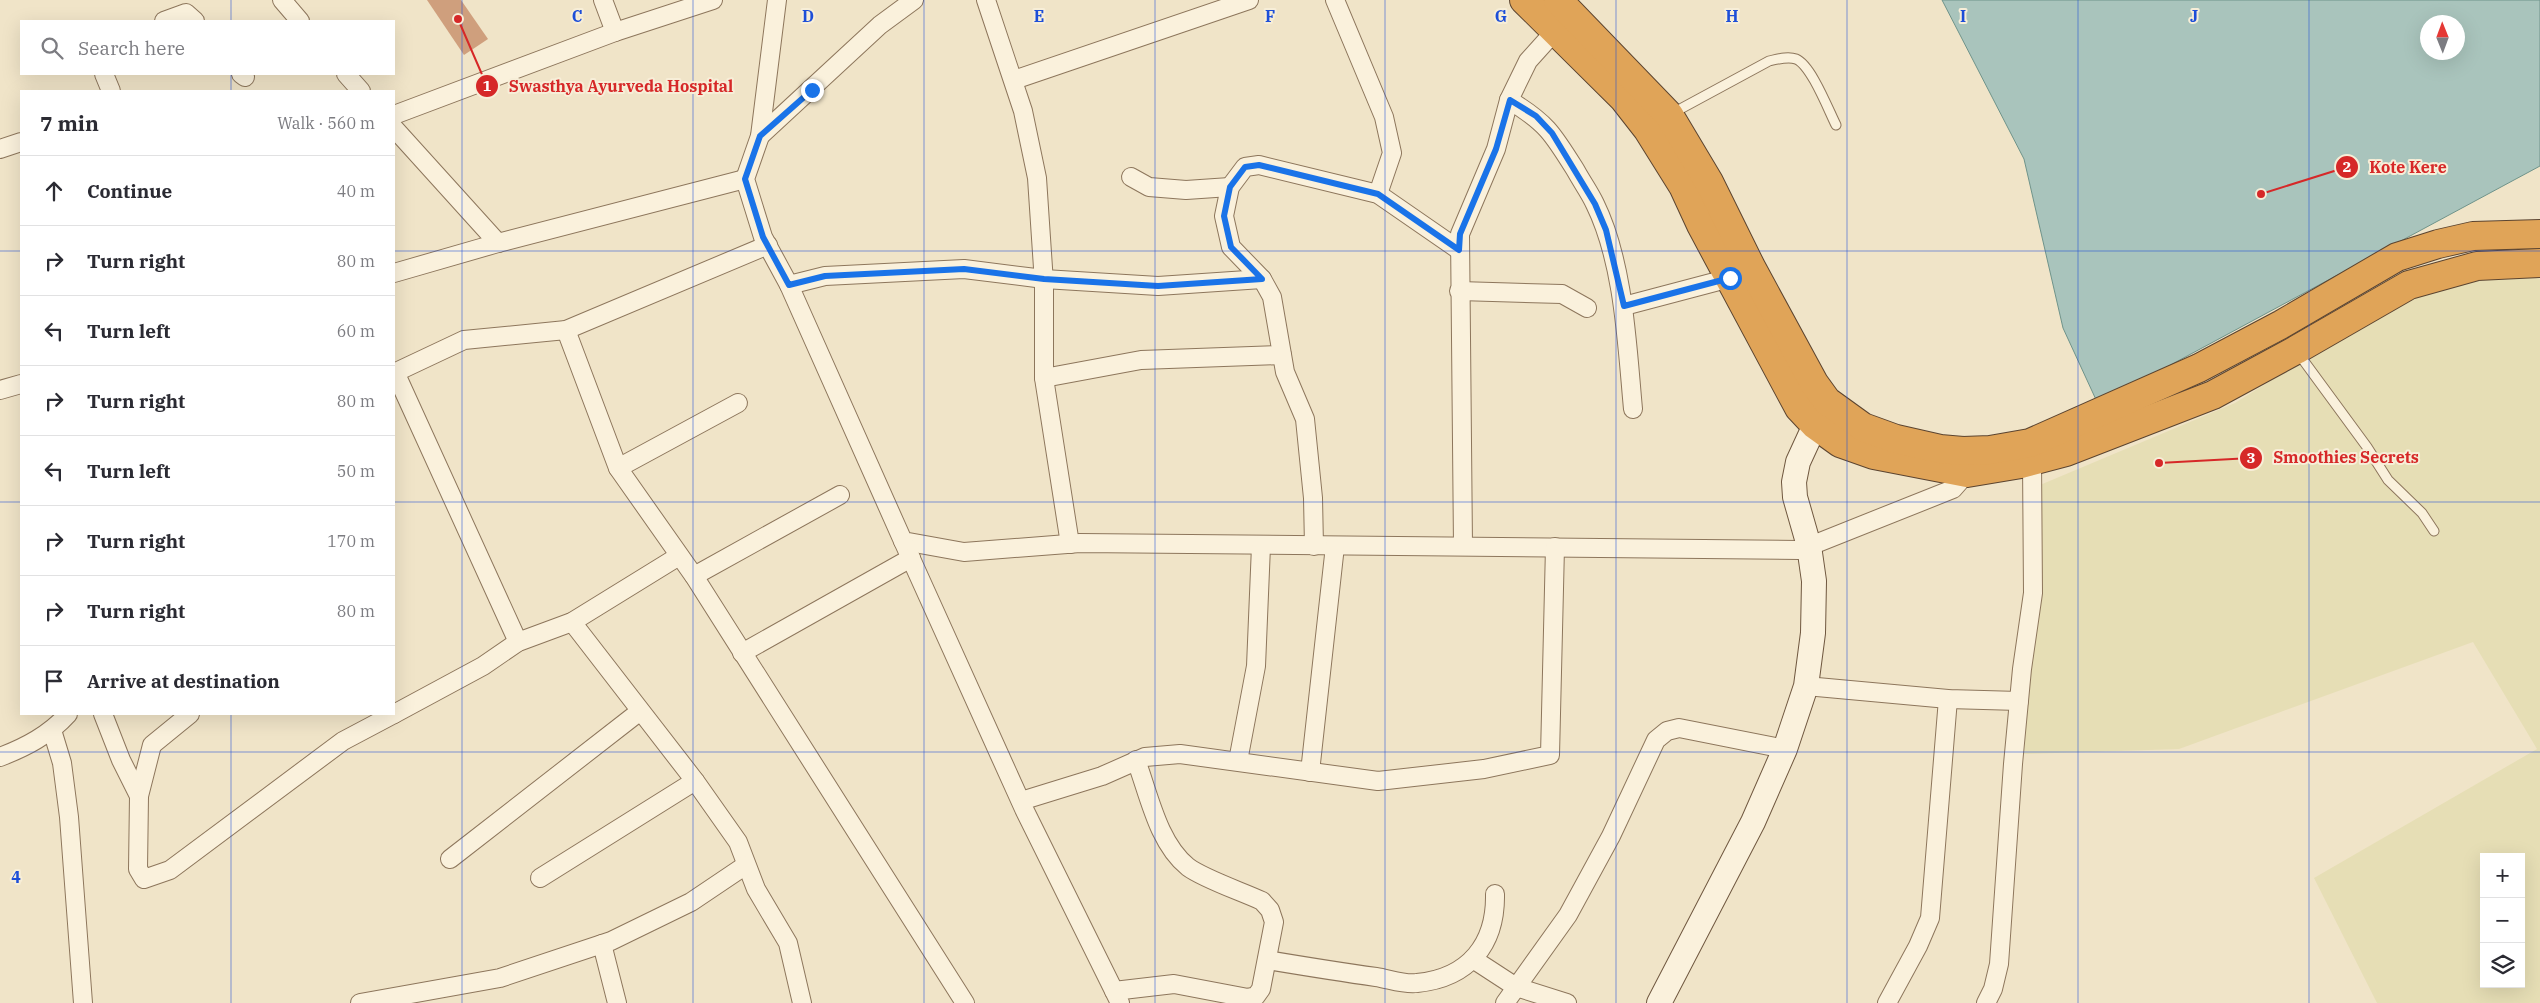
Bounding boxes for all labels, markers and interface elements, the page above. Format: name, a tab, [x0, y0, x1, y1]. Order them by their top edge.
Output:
text: C	[572, 6, 582, 26]
text: D	[802, 6, 814, 26]
text: E	[1034, 6, 1044, 26]
text: F	[1265, 6, 1275, 26]
text: G	[1495, 6, 1507, 26]
text: H	[1726, 6, 1739, 26]
text: I	[1960, 6, 1966, 26]
text: J	[2190, 6, 2198, 26]
north arrow	[2420, 15, 2465, 60]
search box	[20, 20, 395, 75]
icon: search	[38, 34, 66, 62]
text: Search here	[78, 36, 185, 60]
callout: Swasthya Ayurveda Hospital	[474, 71, 744, 102]
text: 1	[482, 76, 492, 95]
text: Swasthya Ayurveda Hospital	[509, 76, 733, 96]
route end	[801, 79, 824, 102]
text: 7 min	[40, 109, 99, 137]
text: Walk · 560 m	[277, 113, 375, 133]
callout: Kote Kere	[2335, 152, 2457, 183]
text: 2	[2342, 157, 2352, 176]
text: Kote Kere	[2369, 157, 2447, 177]
icon: ahead	[40, 177, 68, 205]
text: Continue	[87, 179, 172, 203]
text: 40 m	[337, 181, 375, 201]
icon: right	[40, 247, 68, 275]
text: Turn right	[87, 249, 185, 273]
text: 80 m	[337, 251, 375, 271]
route start	[1719, 267, 1742, 290]
icon: left	[40, 317, 68, 345]
text: Turn left	[87, 319, 170, 343]
text: 60 m	[337, 321, 375, 341]
icon: right	[40, 387, 68, 415]
text: Turn right	[87, 389, 185, 413]
text: 80 m	[337, 391, 375, 411]
callout: Smoothies Secrets	[2238, 442, 2429, 473]
text: Smoothies Secrets	[2273, 447, 2419, 467]
text: 3	[2246, 448, 2256, 467]
icon: left	[40, 457, 68, 485]
text: Turn left	[87, 459, 170, 483]
text: 50 m	[337, 461, 375, 481]
icon: right	[40, 527, 68, 555]
text: Turn right	[87, 529, 185, 553]
text: 170 m	[327, 531, 375, 551]
icon: right	[40, 597, 68, 625]
text: Turn right	[87, 599, 185, 623]
text: 80 m	[337, 601, 375, 621]
icon: arrive	[40, 667, 68, 695]
text: Arrive at destination	[87, 669, 280, 693]
map controls	[2480, 853, 2525, 988]
button: +	[2480, 853, 2525, 898]
text: 4	[11, 867, 21, 887]
button: −	[2480, 898, 2525, 943]
button: layers	[2480, 943, 2525, 988]

